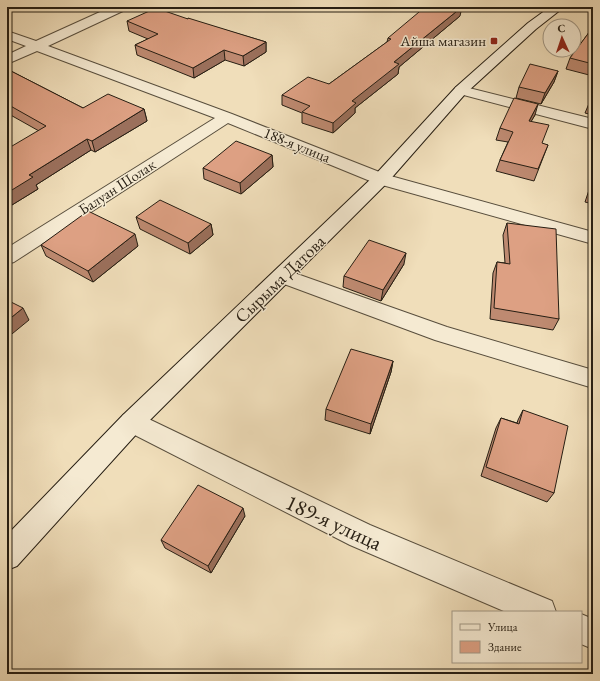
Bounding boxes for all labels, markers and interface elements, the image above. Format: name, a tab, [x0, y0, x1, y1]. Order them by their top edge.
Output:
north arrow	[542, 18, 582, 58]
text: С	[557, 21, 566, 35]
place label: Айша магазин	[399, 31, 486, 50]
marker: Айша магазин	[489, 36, 499, 46]
street label: 188-я улица	[261, 123, 333, 167]
street label: Балуан Шолак	[75, 155, 159, 219]
street label: Сырыма Датова	[230, 229, 330, 328]
street label: 189-я улица	[281, 487, 387, 558]
legend	[452, 611, 582, 663]
text: Улица	[487, 619, 518, 635]
text: Здание	[488, 639, 522, 655]

